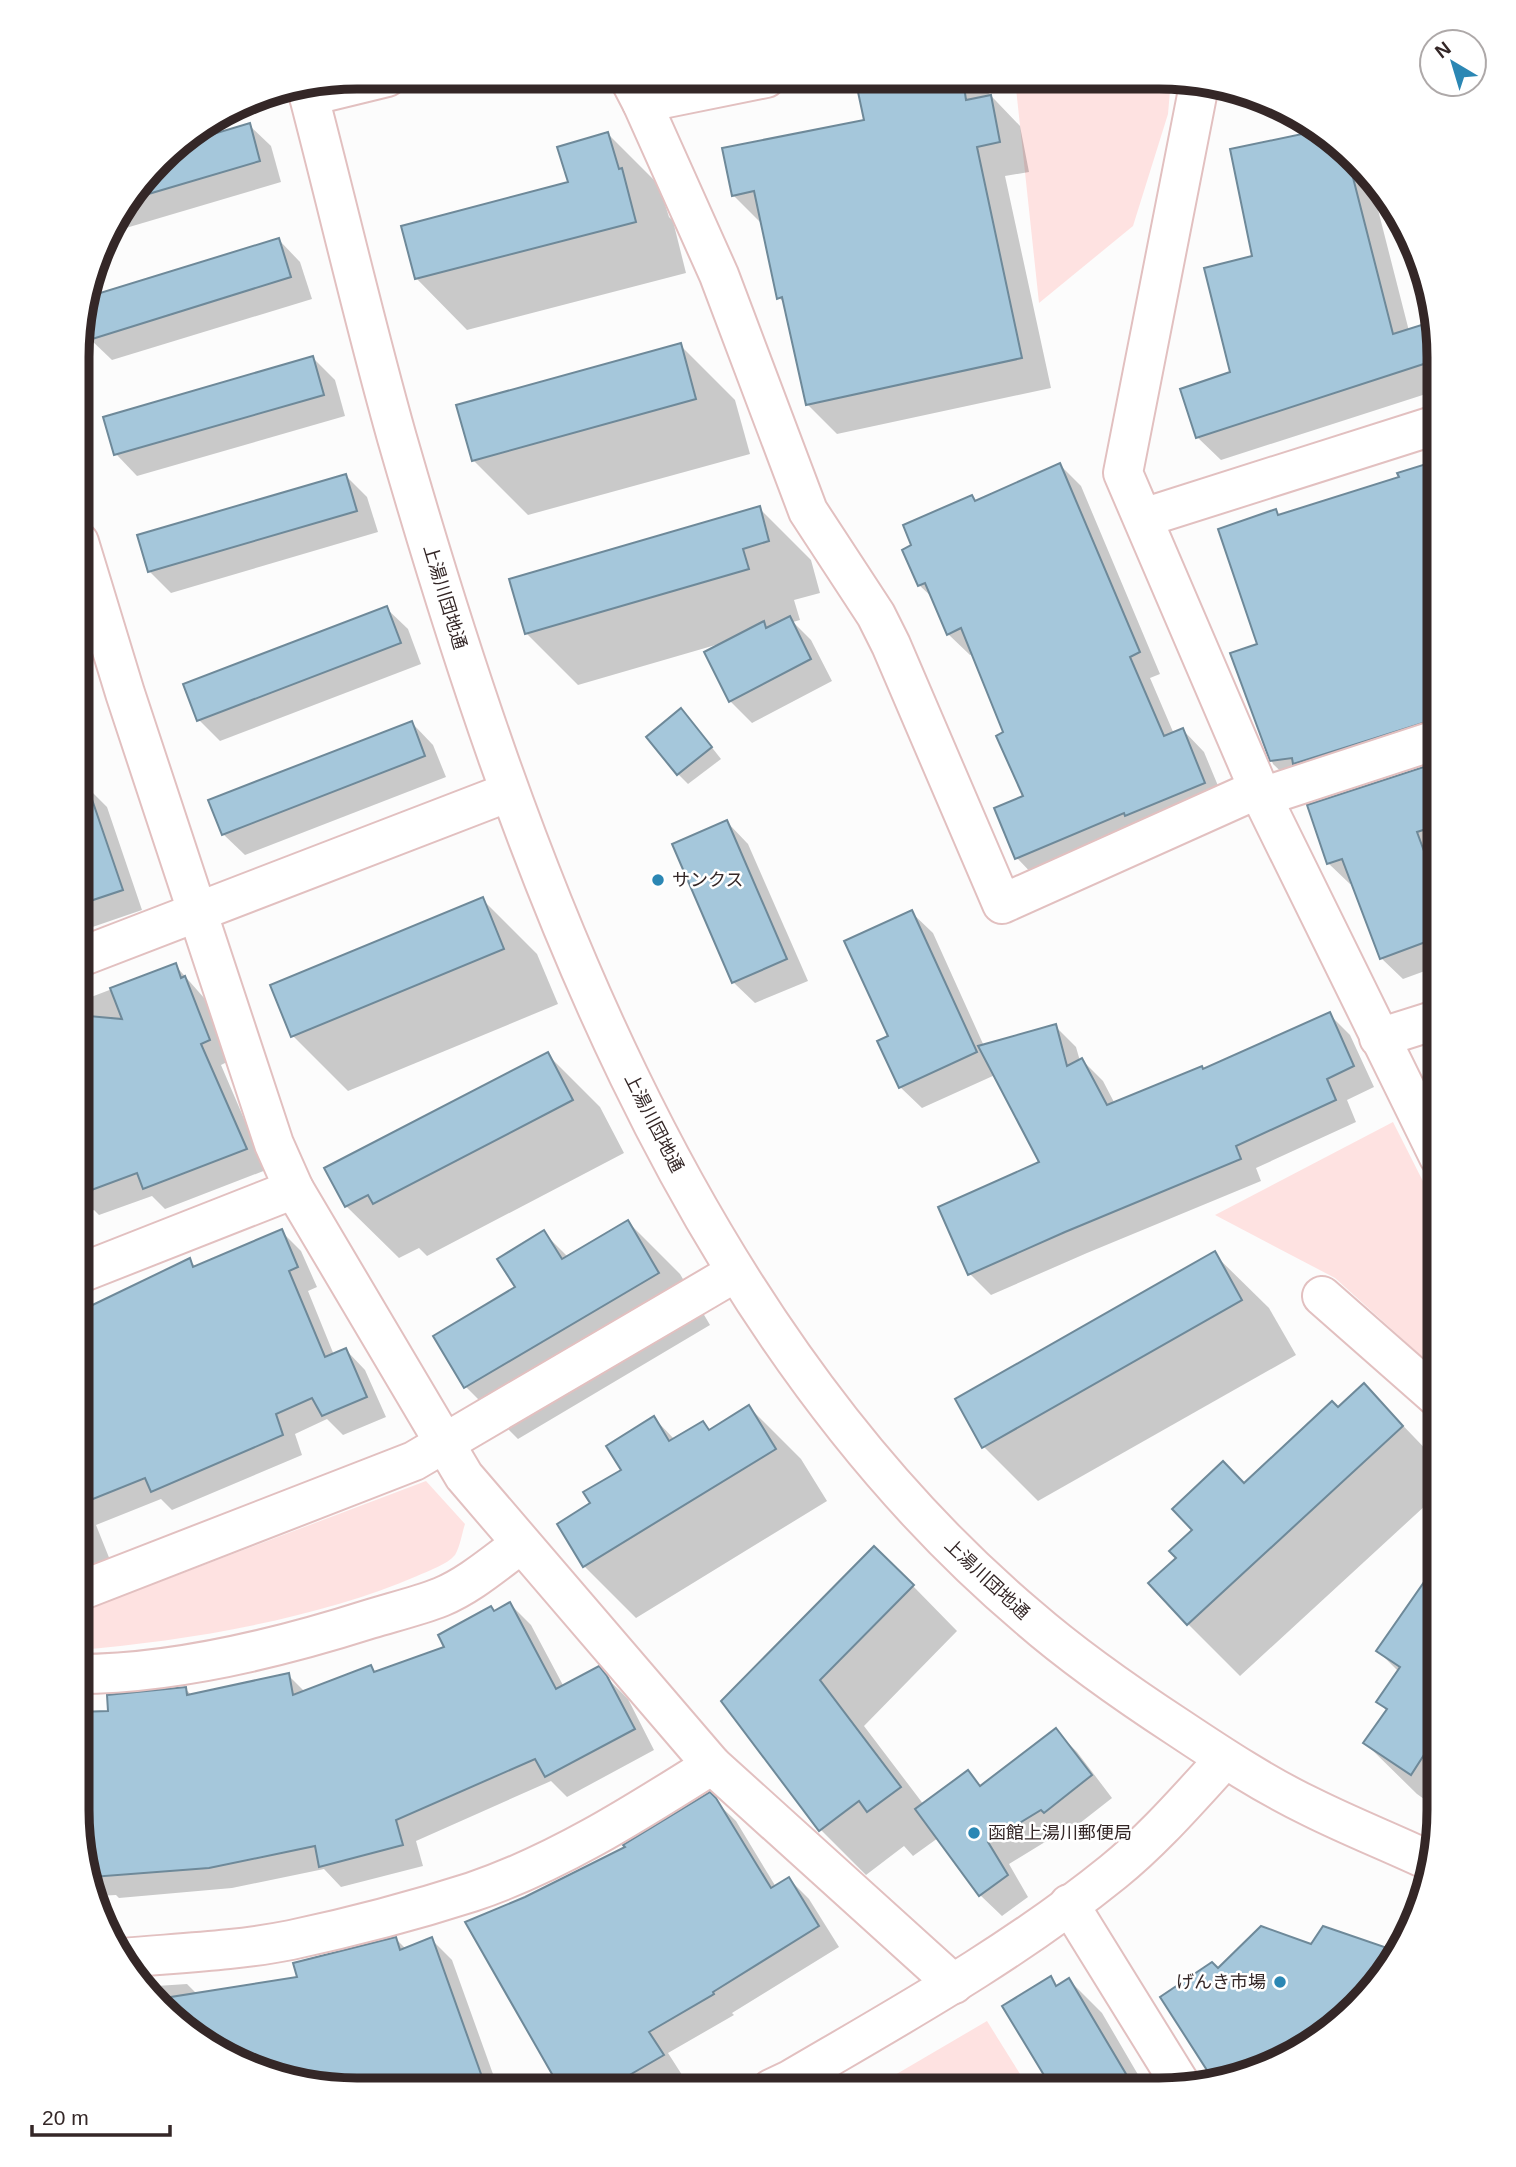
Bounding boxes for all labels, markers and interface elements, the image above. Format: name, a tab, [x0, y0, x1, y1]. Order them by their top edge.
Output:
north arrow	[1418, 28, 1488, 98]
text: N	[1431, 37, 1455, 62]
street label: 上湯川団地通	[420, 542, 470, 652]
place label: サンクス	[672, 870, 743, 890]
marker: サンクス	[650, 872, 666, 888]
street label: 上湯川団地通	[621, 1070, 687, 1176]
street label: 上湯川団地通	[941, 1535, 1033, 1623]
place label: 函館上湯川郵便局	[988, 1823, 1132, 1843]
marker: 函館上湯川郵便局	[966, 1825, 982, 1841]
place label: げんき市場	[1176, 1972, 1266, 1992]
marker: げんき市場	[1272, 1974, 1288, 1990]
scale bar	[32, 2094, 170, 2138]
text: 20 m	[42, 2106, 89, 2129]

